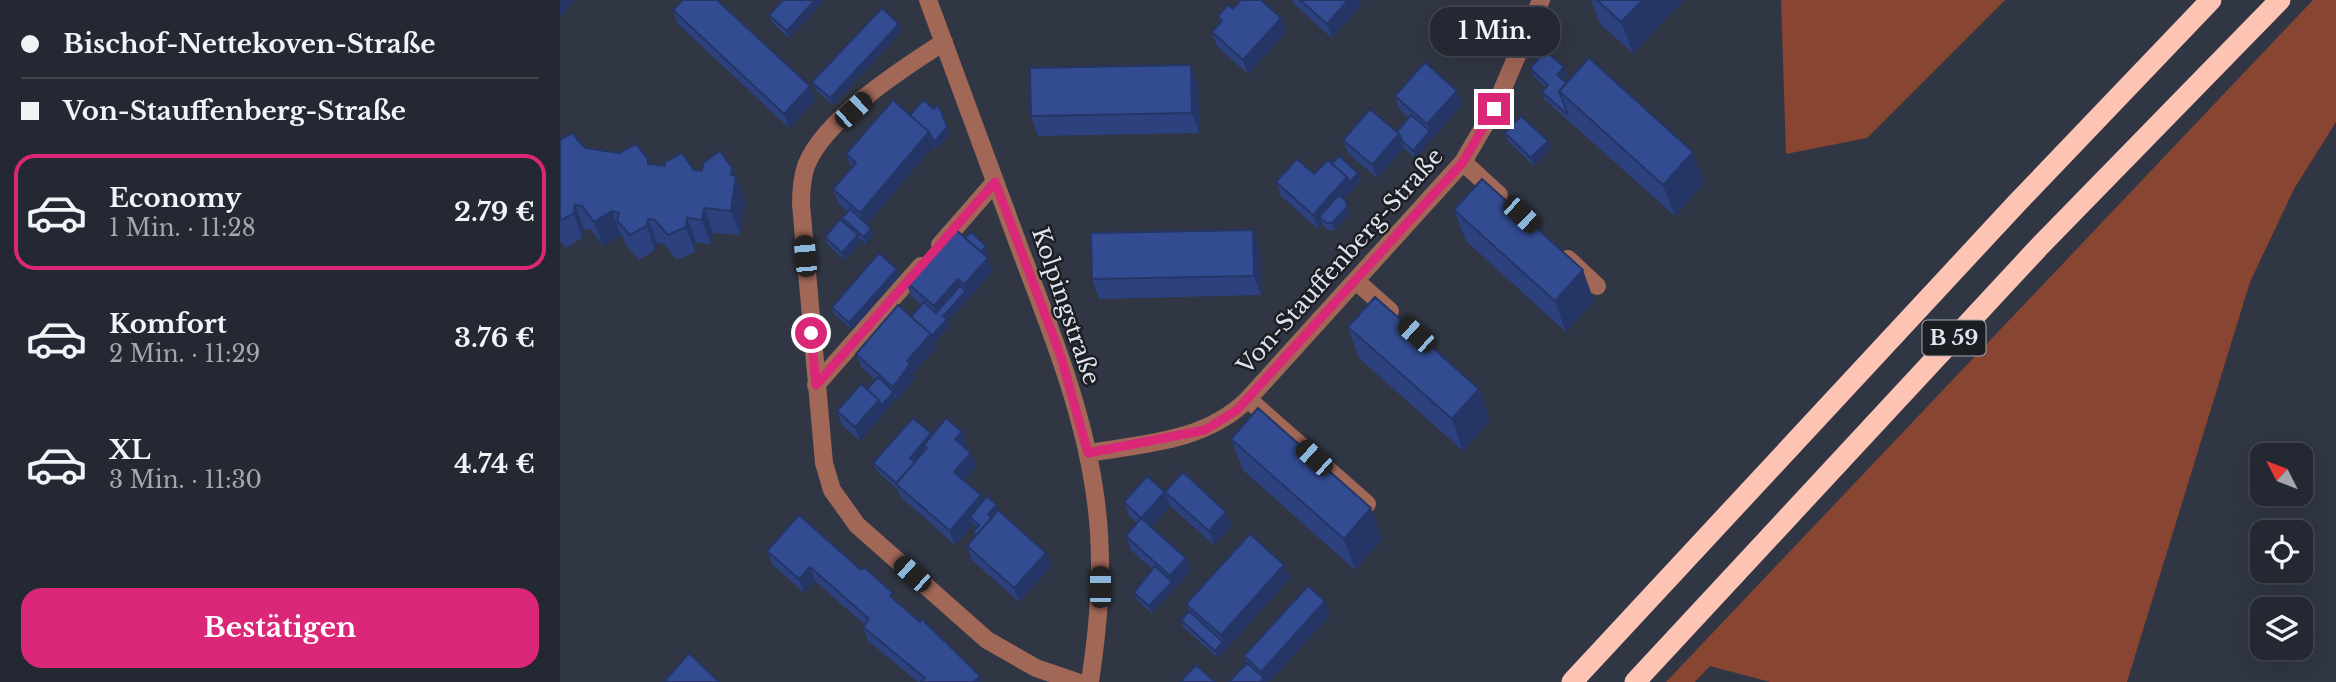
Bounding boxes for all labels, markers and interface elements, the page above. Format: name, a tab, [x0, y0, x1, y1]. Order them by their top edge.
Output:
callout: 1 Min.	[1429, 7, 1559, 56]
text: 1 Min.	[1458, 17, 1532, 45]
text: Bischof-Nettekoven-Straße	[63, 28, 435, 60]
car	[831, 88, 876, 132]
route end	[1478, 93, 1510, 125]
text: Von-Stauffenberg-Straße	[63, 95, 406, 127]
street label: Von-Stauffenberg-Straße	[1230, 142, 1449, 380]
icon: car	[25, 181, 88, 244]
text: Economy	[109, 182, 242, 214]
car	[1499, 193, 1544, 237]
text: 2.79 €	[454, 196, 535, 228]
text: 1 Min. · 11:28	[109, 214, 256, 242]
street label: Kolpingstraße	[1026, 224, 1106, 388]
car	[793, 234, 818, 278]
icon: car	[25, 307, 88, 370]
text: Komfort	[109, 308, 227, 340]
car	[1394, 313, 1439, 357]
route start	[795, 317, 827, 349]
road number: B 59	[1922, 320, 1986, 356]
text: 3.76 €	[454, 322, 535, 354]
text: 2 Min. · 11:29	[109, 340, 260, 368]
icon: car	[25, 433, 88, 496]
text: XL	[109, 434, 151, 466]
car	[1292, 436, 1337, 480]
north arrow	[2250, 443, 2314, 506]
map controls	[2250, 443, 2313, 660]
text: 4.74 €	[454, 448, 535, 480]
text: 3 Min. · 11:30	[109, 466, 262, 494]
button: locate	[2250, 520, 2313, 583]
car	[890, 552, 935, 596]
car	[1090, 566, 1111, 608]
button: Bestätigen	[21, 588, 539, 668]
button: layers	[2250, 597, 2313, 660]

